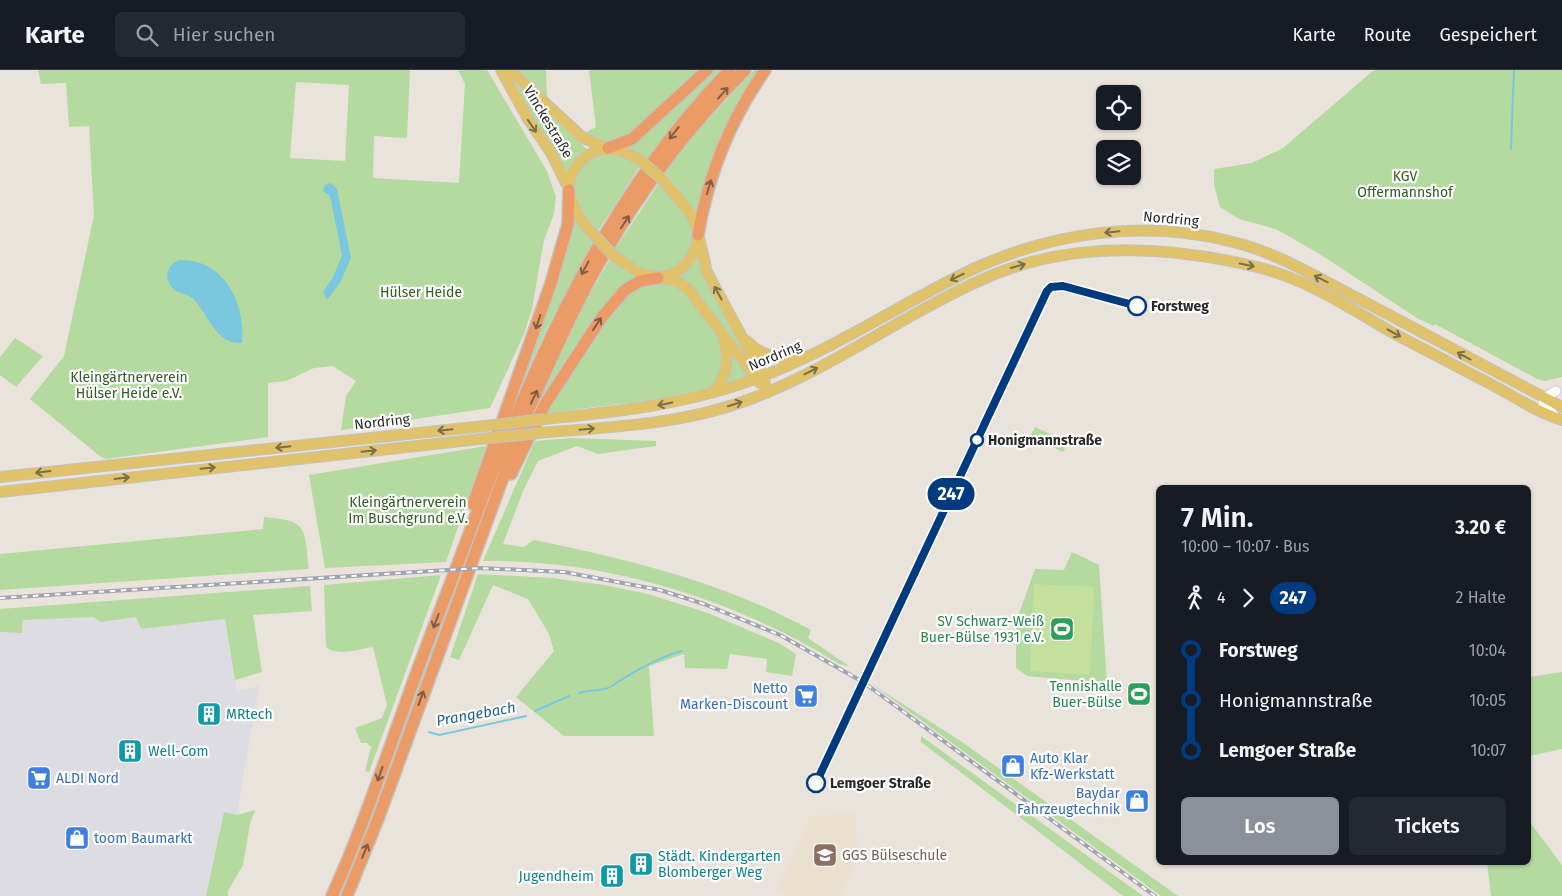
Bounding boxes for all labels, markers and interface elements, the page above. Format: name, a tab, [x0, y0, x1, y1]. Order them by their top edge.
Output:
search box	[115, 12, 465, 57]
text: Karte	[25, 21, 85, 49]
icon: search	[133, 21, 161, 49]
text: Hier suchen	[173, 23, 275, 46]
text: Karte	[1293, 24, 1336, 46]
text: Route	[1364, 24, 1411, 46]
text: Gespeichert	[1439, 24, 1537, 46]
street label: Vinckestraße	[520, 83, 576, 161]
map controls	[1096, 85, 1141, 185]
button: locate	[1096, 85, 1141, 130]
one-way arrow	[717, 87, 729, 99]
one-way arrow	[527, 119, 537, 133]
one-way arrow	[669, 126, 680, 139]
button: layers	[1096, 140, 1141, 185]
park label: KGV Offermannshof	[1357, 168, 1454, 201]
one-way arrow	[704, 180, 714, 196]
street label: Nordring	[1142, 208, 1200, 230]
one-way arrow	[620, 215, 630, 229]
one-way arrow	[1105, 227, 1121, 237]
one-way arrow	[580, 260, 589, 275]
one-way arrow	[1009, 261, 1025, 271]
one-way arrow	[1239, 261, 1255, 270]
one-way arrow	[950, 272, 965, 282]
one-way arrow	[1313, 274, 1328, 284]
park label: Hülser Heide	[380, 284, 462, 301]
one-way arrow	[712, 286, 722, 300]
marker: Forstweg	[1127, 296, 1147, 316]
place label: Forstweg	[1151, 298, 1209, 315]
one-way arrow	[533, 313, 543, 329]
one-way arrow	[592, 318, 602, 332]
one-way arrow	[1386, 328, 1401, 338]
street label: Nordring	[746, 337, 805, 375]
one-way arrow	[1457, 351, 1472, 360]
one-way arrow	[803, 366, 818, 375]
park label: Kleingärtnerverein Hülser Heide e.V.	[70, 369, 188, 402]
one-way arrow	[530, 390, 539, 405]
one-way arrow	[727, 399, 743, 409]
one-way arrow	[657, 400, 673, 409]
street label: Nordring	[353, 411, 411, 433]
one-way arrow	[579, 424, 595, 434]
one-way arrow	[437, 425, 453, 434]
place label: Honigmannstraße	[988, 432, 1102, 449]
marker: Honigmannstraße	[970, 433, 984, 447]
one-way arrow	[276, 442, 292, 452]
one-way arrow	[361, 446, 377, 456]
one-way arrow	[199, 463, 215, 473]
one-way arrow	[36, 467, 52, 477]
one-way arrow	[114, 473, 130, 483]
line badge: 247	[922, 478, 980, 510]
text: 247	[938, 483, 964, 505]
park label: Kleingärtnerverein Im Buschgrund e.V.	[348, 494, 468, 527]
text: 7 Min.	[1181, 501, 1254, 534]
text: 3.20 €	[1455, 516, 1506, 539]
text: 10:00 – 10:07 · Bus	[1181, 537, 1310, 556]
icon: walk	[1181, 584, 1209, 612]
icon: forward	[1234, 584, 1262, 612]
text: 247	[1280, 587, 1306, 609]
text: 4	[1217, 588, 1226, 607]
text: 2 Halte	[1455, 588, 1506, 607]
one-way arrow	[431, 613, 440, 628]
place label: SV Schwarz-Weiß Buer-Bülse 1931 e.V.	[920, 613, 1044, 646]
sports icon: SV Schwarz-Weiß Buer-Bülse 1931 e.V.	[1049, 616, 1075, 642]
text: Forstweg	[1219, 639, 1298, 662]
text: 10:04	[1469, 641, 1506, 660]
place label: Tennishalle Buer-Bülse	[1050, 678, 1122, 711]
place label: Netto Marken-Discount	[680, 680, 789, 713]
sports icon: Tennishalle Buer-Bülse	[1126, 681, 1152, 707]
supermarket icon: Netto Marken-Discount	[793, 683, 819, 709]
text: Honigmannstraße	[1219, 689, 1373, 712]
one-way arrow	[417, 691, 426, 707]
text: 10:05	[1469, 691, 1506, 710]
water label: Prangebach	[435, 698, 517, 730]
building icon: MRtech	[196, 701, 222, 727]
place label: MRtech	[226, 706, 273, 723]
building icon: Well-Com	[117, 738, 143, 764]
text: Lemgoer Straße	[1219, 739, 1356, 762]
text: 10:07	[1471, 741, 1506, 760]
place label: Well-Com	[148, 743, 209, 760]
place label: Auto Klar Kfz-Werkstatt	[1030, 750, 1116, 783]
shop icon: Auto Klar Kfz-Werkstatt	[1000, 753, 1026, 779]
supermarket icon: ALDI Nord	[26, 765, 52, 791]
one-way arrow	[375, 766, 384, 781]
place label: ALDI Nord	[56, 770, 119, 787]
marker: Lemgoer Straße	[806, 773, 826, 793]
place label: Lemgoer Straße	[830, 775, 931, 792]
place label: Baydar Fahrzeugtechnik	[1017, 785, 1121, 818]
shop icon: Baydar Fahrzeugtechnik	[1124, 788, 1150, 814]
button: Los	[1181, 797, 1339, 855]
button: Tickets	[1349, 797, 1506, 855]
shop icon: toom Baumarkt	[64, 825, 90, 851]
place label: toom Baumarkt	[94, 830, 193, 847]
school or university icon: GGS Bülseschule	[812, 842, 838, 868]
one-way arrow	[361, 844, 370, 859]
place label: GGS Bülseschule	[842, 847, 947, 864]
place label: Städt. Kindergarten Blomberger Weg	[658, 848, 781, 881]
building icon: Städt. Kindergarten Blomberger Weg	[628, 851, 654, 877]
building icon: Jugendheim	[599, 863, 625, 889]
place label: Jugendheim	[519, 868, 594, 885]

